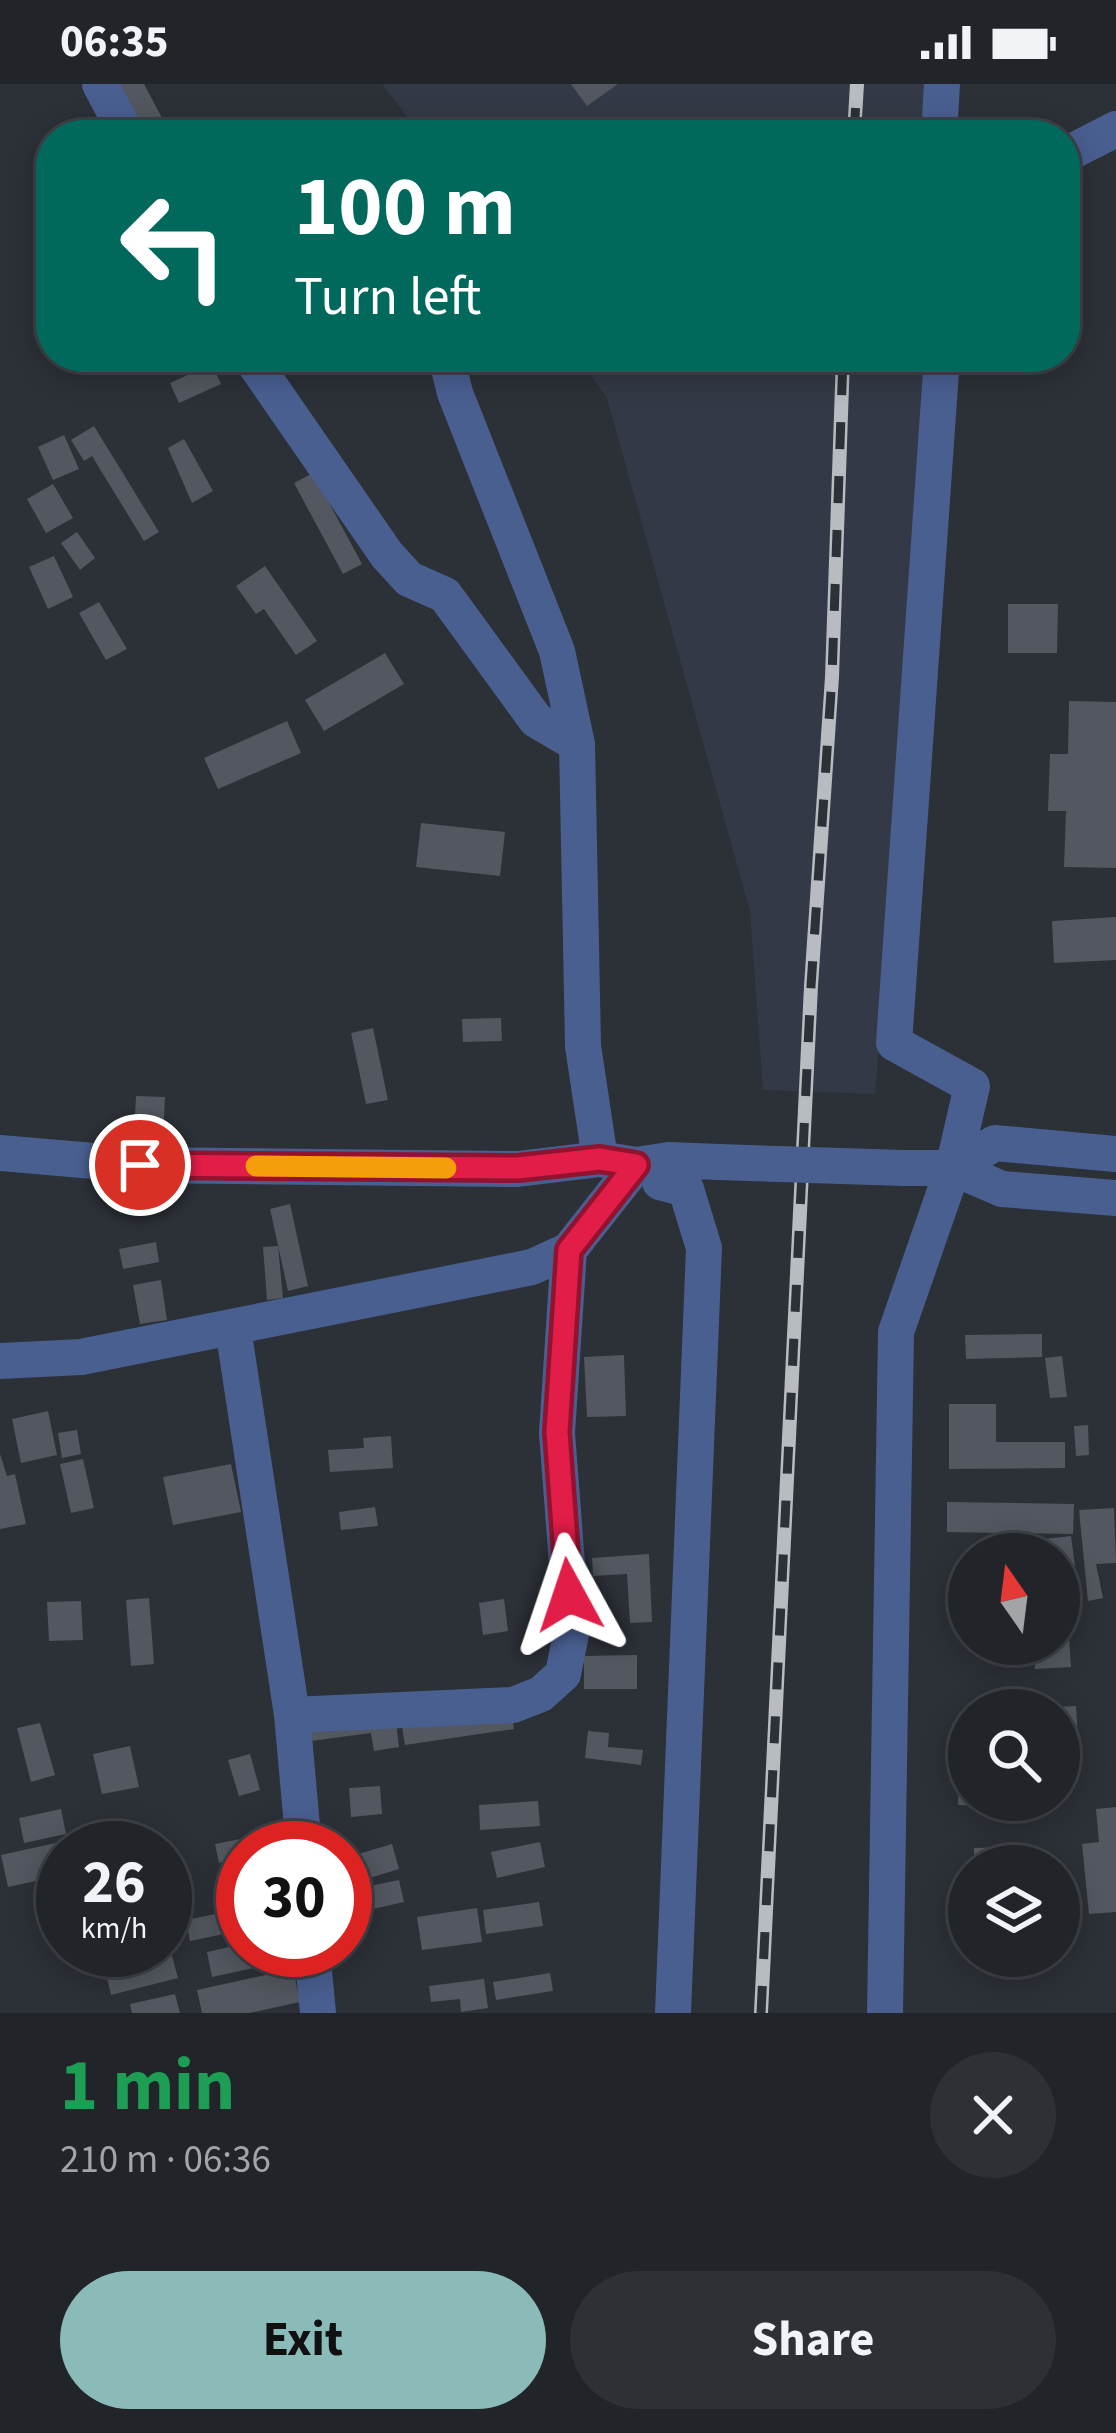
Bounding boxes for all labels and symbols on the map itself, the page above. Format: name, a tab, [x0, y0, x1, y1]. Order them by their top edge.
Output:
pin	[89, 1114, 191, 1216]
position arrow	[506, 1532, 632, 1658]
north arrow	[948, 1533, 1080, 1665]
speed limit sign: 30	[216, 1821, 372, 1977]

